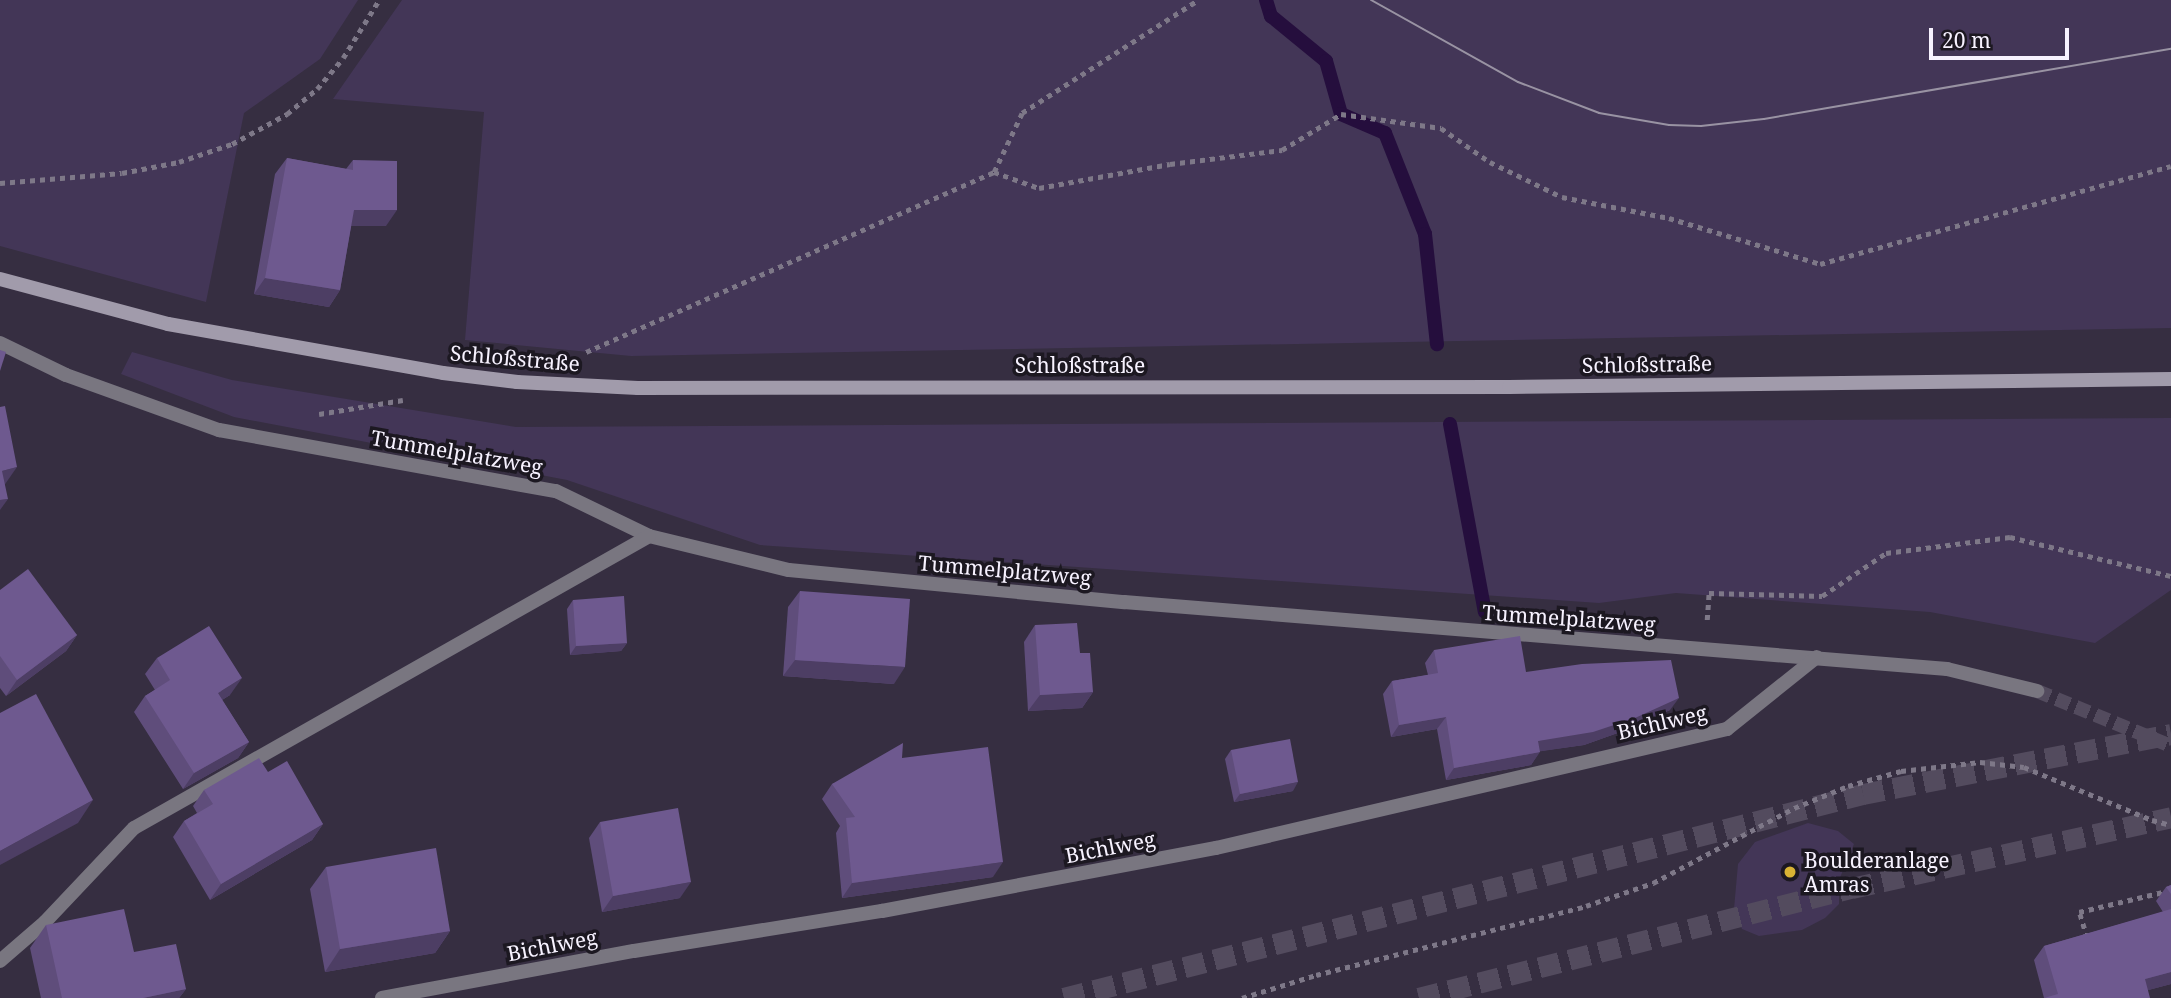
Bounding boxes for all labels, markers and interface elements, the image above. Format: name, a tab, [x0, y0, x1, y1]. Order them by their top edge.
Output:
scale bar	[1933, 14, 2073, 58]
text: 20 m	[1942, 26, 1991, 54]
street label: Schloßstraße	[449, 340, 581, 376]
street label: Schloßstraße	[1582, 350, 1712, 378]
street label: Schloßstraße	[1015, 352, 1145, 378]
street label: Tummelplatzweg	[369, 425, 545, 479]
street label: Tummelplatzweg	[917, 550, 1093, 590]
street label: Tummelplatzweg	[1482, 599, 1656, 637]
street label: Bichlweg	[1615, 699, 1709, 745]
street label: Bichlweg	[1063, 826, 1157, 868]
place label: Boulderanlage Amras	[1804, 847, 1950, 897]
marker: Boulderanlage Amras	[1782, 864, 1798, 880]
street label: Bichlweg	[505, 924, 599, 966]

